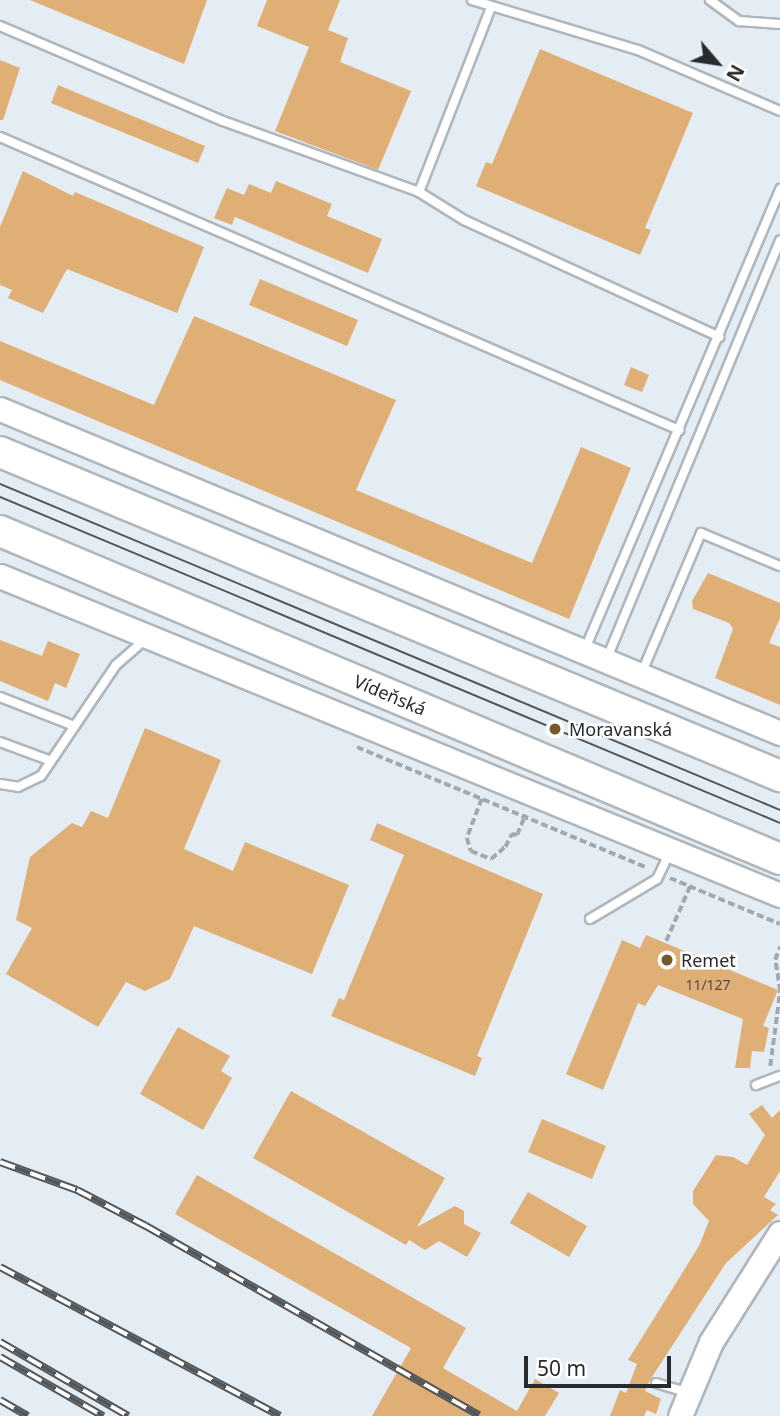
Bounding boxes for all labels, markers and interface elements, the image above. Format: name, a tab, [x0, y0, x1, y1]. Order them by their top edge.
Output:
north arrow	[682, 28, 752, 98]
text: N	[720, 60, 750, 86]
street label: Vídeňská	[351, 670, 429, 720]
place label: Moravanská	[569, 718, 672, 740]
marker: Moravanská	[547, 721, 563, 737]
place label: Remet	[681, 949, 736, 971]
marker: Remet	[659, 952, 675, 968]
house number: 11/127	[685, 977, 731, 993]
scale bar	[528, 1342, 675, 1386]
text: 50 m	[537, 1354, 586, 1382]

